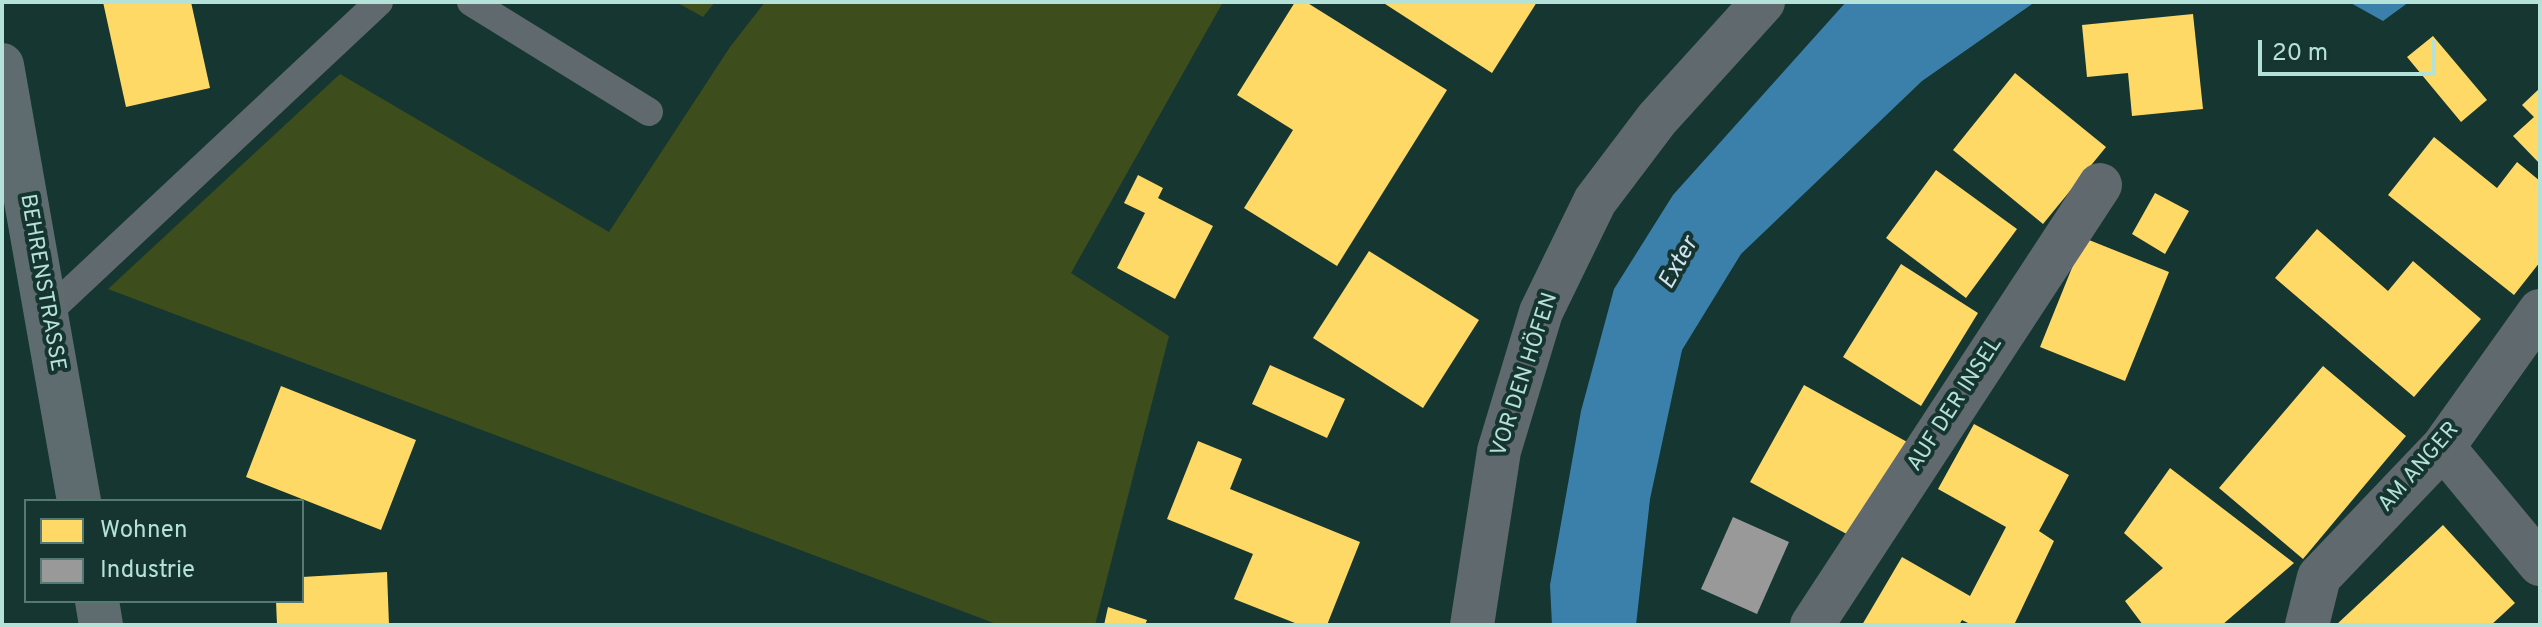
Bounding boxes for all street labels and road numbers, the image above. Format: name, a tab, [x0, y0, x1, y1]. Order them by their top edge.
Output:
street label: BEHRENSTRASSE	[12, 192, 70, 374]
street label: VOR DEN HÖFEN	[1487, 290, 1565, 460]
street label: AUF DER INSEL	[1903, 333, 2009, 477]
street label: AM ANGER	[2374, 418, 2466, 518]

